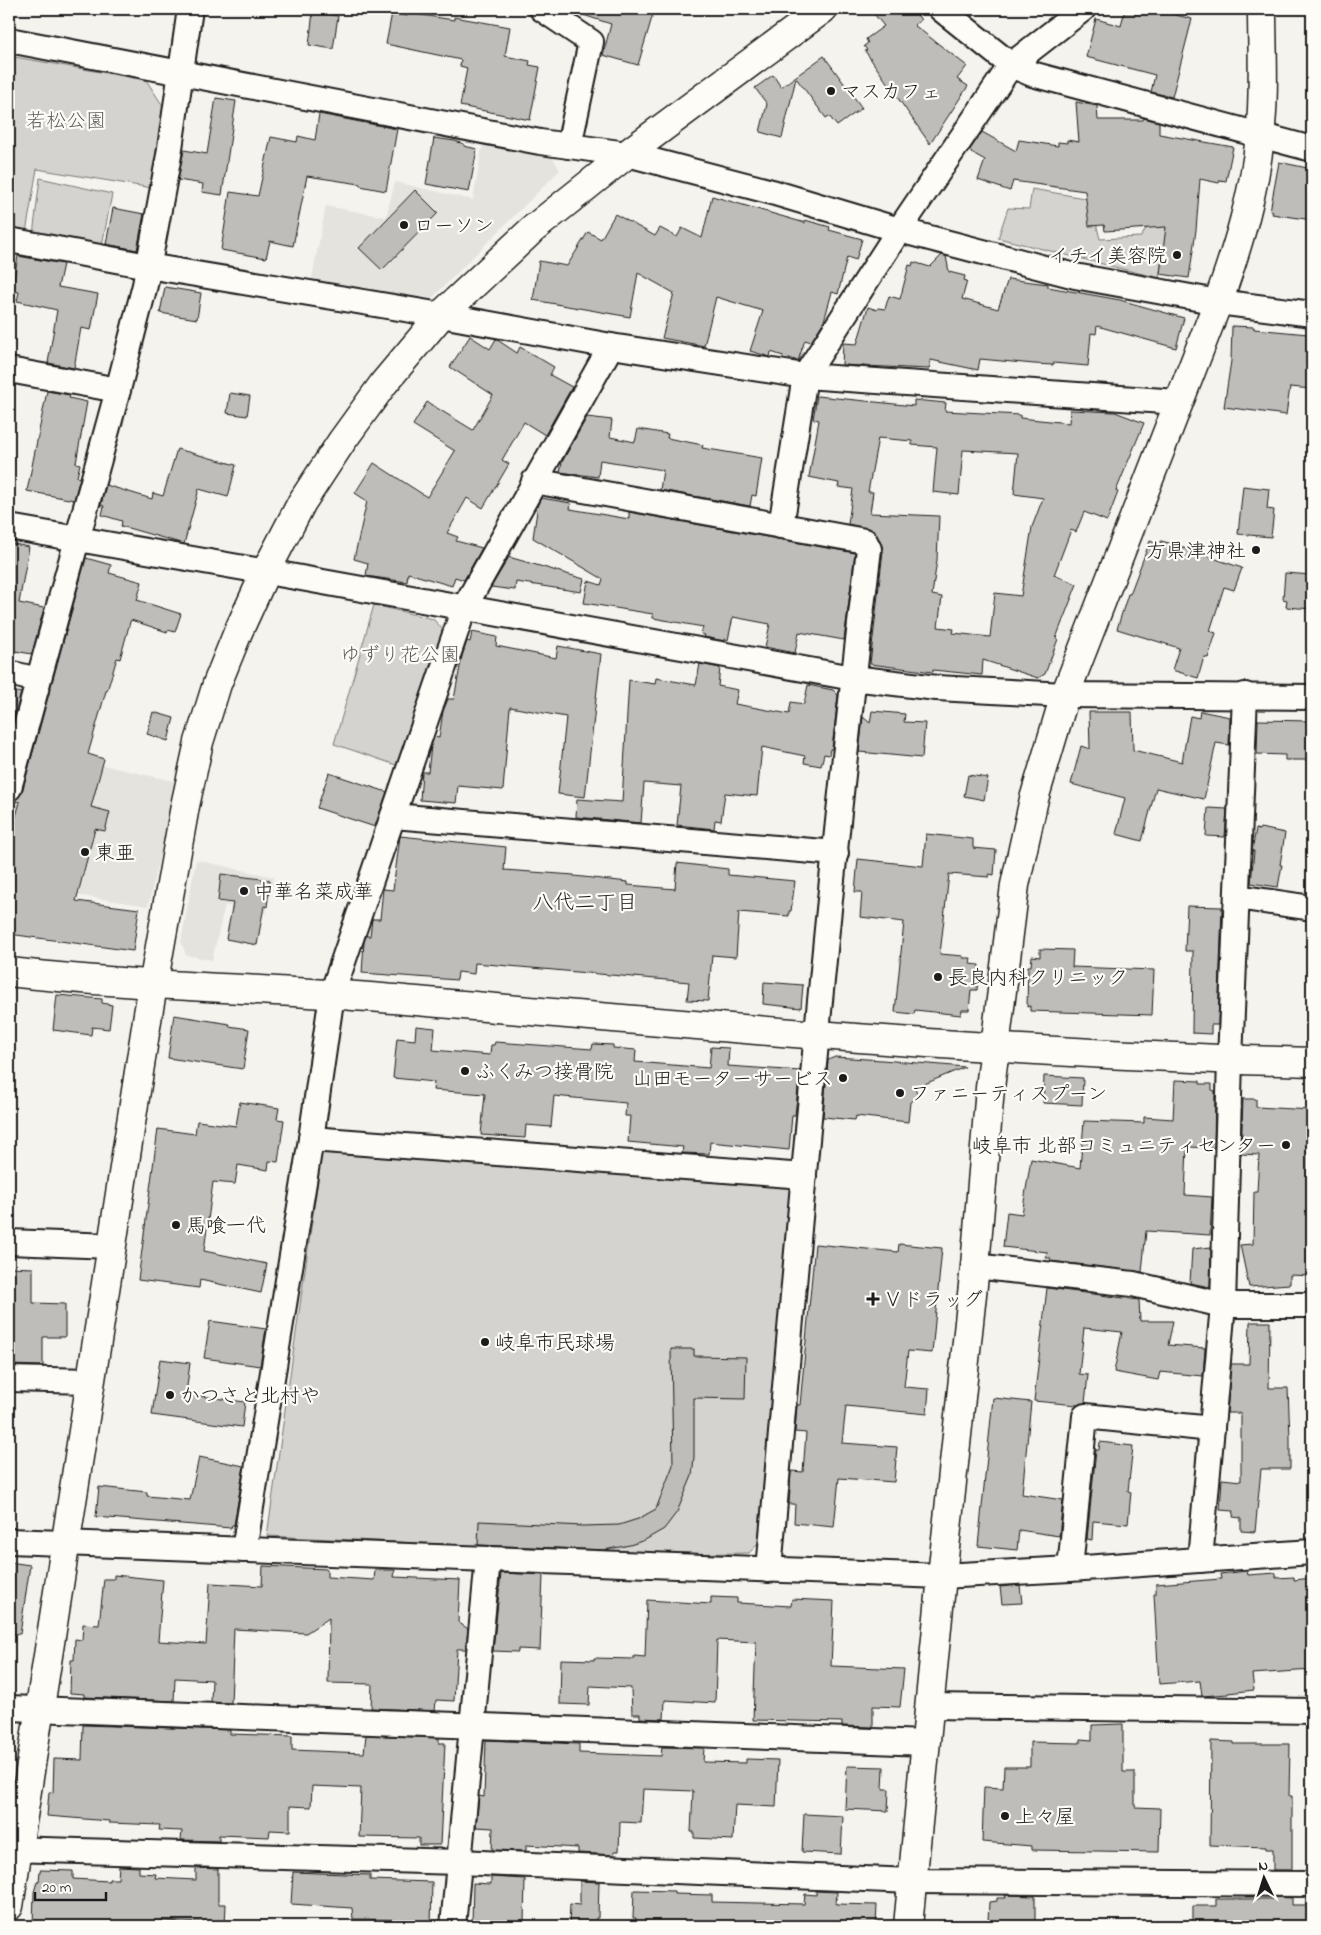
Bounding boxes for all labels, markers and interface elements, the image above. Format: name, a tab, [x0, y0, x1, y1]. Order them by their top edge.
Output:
place label: マスカフェ	[841, 79, 941, 108]
marker: マスカフェ	[825, 85, 837, 97]
park label: 若松公園	[26, 108, 106, 137]
place label: ローソン	[414, 213, 494, 242]
marker: ローソン	[398, 219, 410, 231]
place label: イチイ美容院	[1048, 243, 1167, 272]
marker: イチイ美容院	[1171, 249, 1183, 261]
place label: 方県津神社	[1146, 538, 1246, 567]
marker: 方県津神社	[1250, 544, 1262, 556]
park label: ゆずり花公園	[340, 642, 460, 671]
place label: 東亜	[95, 840, 135, 869]
marker: 東亜	[79, 846, 91, 858]
place label: 中華名菜成華	[254, 879, 374, 908]
marker: 中華名菜成華	[238, 885, 250, 897]
district label: 八代二丁目	[533, 889, 638, 919]
place label: 長良内科クリニック	[948, 965, 1128, 994]
marker: 長良内科クリニック	[932, 971, 944, 983]
place label: ふくみつ接骨院	[475, 1059, 614, 1088]
marker: ふくみつ接骨院	[459, 1065, 471, 1077]
place label: 山田モーターサービス	[633, 1066, 833, 1095]
marker: 山田モーターサービス	[837, 1072, 849, 1084]
place label: ファニーティスプーン	[910, 1081, 1107, 1110]
marker: ファニーティスプーン	[894, 1087, 906, 1099]
place label: 岐阜市 北部コミュニティセンター	[972, 1133, 1276, 1162]
marker: 岐阜市 北部コミュニティセンター	[1280, 1139, 1292, 1151]
place label: 馬喰一代	[186, 1213, 266, 1242]
marker: 馬喰一代	[170, 1219, 182, 1231]
place label: Ｖドラッグ	[883, 1287, 983, 1316]
marker: Ｖドラッグ	[867, 1293, 879, 1305]
place label: 岐阜市民球場	[495, 1330, 615, 1359]
marker: 岐阜市民球場	[479, 1336, 491, 1348]
place label: かつさと北村や	[180, 1383, 320, 1412]
marker: かつさと北村や	[164, 1389, 176, 1401]
place label: 上々屋	[1015, 1804, 1075, 1833]
marker: 上々屋	[999, 1810, 1011, 1822]
north arrow	[1238, 1852, 1288, 1902]
text: N	[1258, 1856, 1269, 1877]
scale bar	[35, 1870, 106, 1902]
text: 20 m	[42, 1877, 72, 1899]

